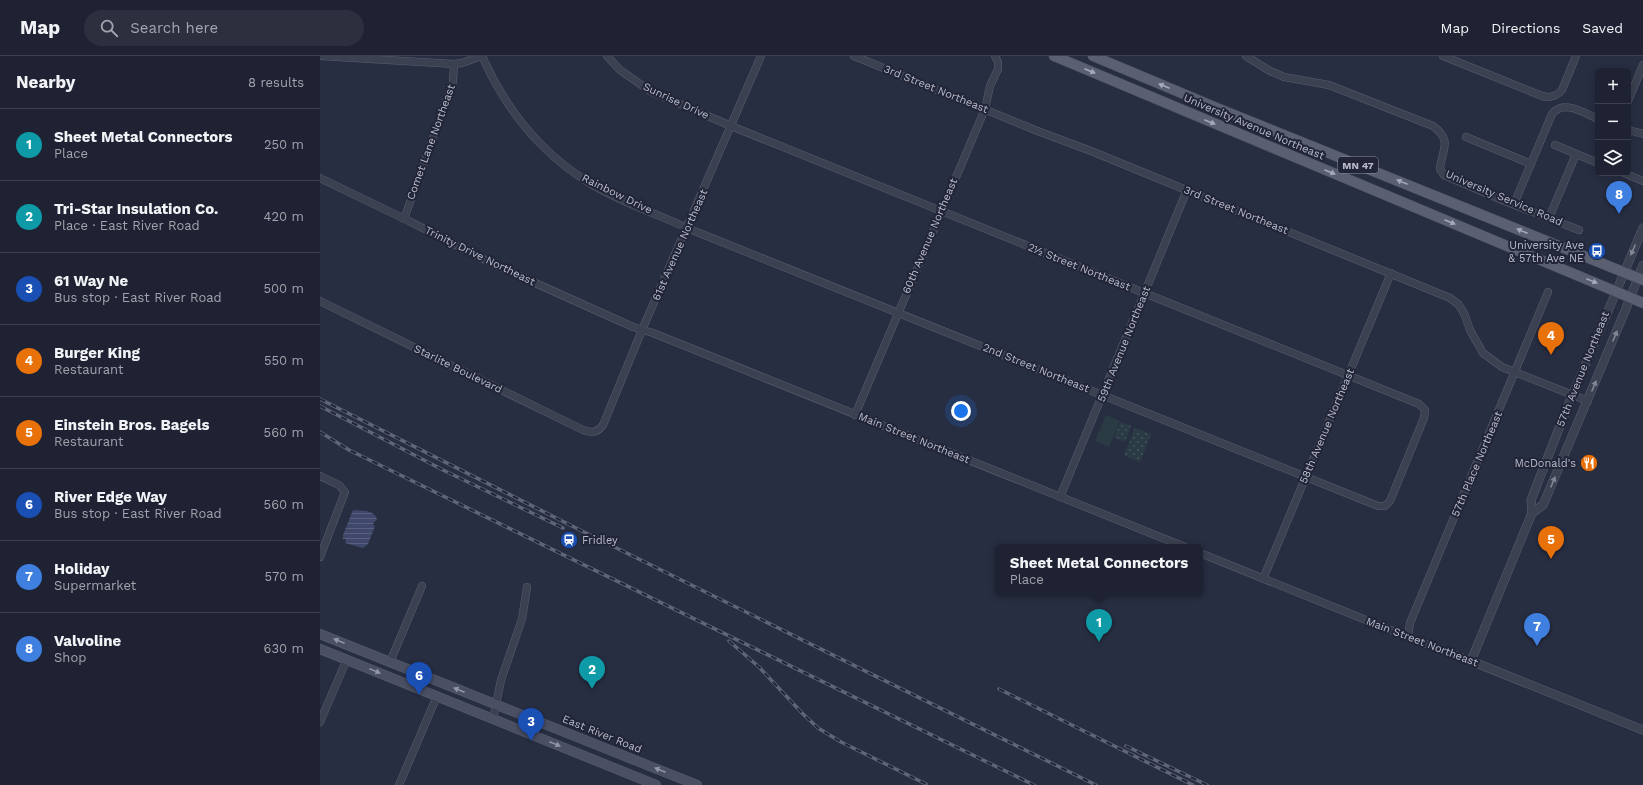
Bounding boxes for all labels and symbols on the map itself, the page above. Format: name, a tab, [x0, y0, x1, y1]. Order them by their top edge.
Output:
street label: 3rd Street Northeast	[882, 62, 990, 116]
one-way arrow	[1085, 68, 1096, 74]
street label: Sunrise Drive	[641, 80, 711, 122]
street label: Comet Lane Northeast	[404, 82, 458, 202]
one-way arrow	[1159, 83, 1170, 89]
street label: University Avenue Northeast	[1182, 91, 1327, 163]
one-way arrow	[1205, 119, 1217, 125]
road number: MN 47	[1338, 157, 1378, 173]
street label: University Service Road	[1444, 167, 1564, 229]
one-way arrow	[1324, 169, 1335, 175]
street label: Rainbow Drive	[580, 171, 654, 217]
street label: 60th Avenue Northeast	[900, 176, 960, 296]
one-way arrow	[1395, 179, 1407, 185]
pin: 8	[1606, 181, 1632, 214]
street label: 3rd Street Northeast	[1182, 183, 1290, 237]
street label: 61st Avenue Northeast	[650, 187, 711, 303]
one-way arrow	[1444, 220, 1456, 226]
street label: Trinity Drive Northeast	[423, 224, 538, 289]
one-way arrow	[1516, 227, 1528, 233]
place label: University Ave & 57th Ave NE	[1508, 239, 1584, 265]
street label: 2½ Street Northeast	[1026, 240, 1133, 294]
bus stop icon: University Ave & 57th Ave NE	[1587, 241, 1607, 261]
one-way arrow	[1630, 244, 1636, 255]
one-way arrow	[1586, 279, 1598, 285]
street label: 59th Avenue Northeast	[1095, 284, 1153, 404]
street label: 57th Avenue Northeast	[1554, 309, 1612, 429]
pin: 4	[1538, 322, 1564, 355]
one-way arrow	[1612, 330, 1618, 341]
street label: 2nd Street Northeast	[981, 341, 1092, 396]
street label: Starlite Boulevard	[412, 342, 504, 396]
street label: 58th Avenue Northeast	[1297, 366, 1357, 485]
one-way arrow	[1591, 381, 1597, 392]
your location	[951, 401, 971, 421]
street label: 57th Place Northeast	[1449, 409, 1505, 519]
street label: Main Street Northeast	[856, 410, 972, 466]
restaurant icon: McDonald's	[1579, 453, 1599, 473]
place label: McDonald's	[1514, 457, 1576, 470]
one-way arrow	[1550, 476, 1556, 487]
pin: 5	[1538, 526, 1564, 559]
station icon: Fridley	[559, 530, 579, 550]
place label: Fridley	[582, 534, 618, 547]
pin: 1	[1086, 609, 1112, 642]
pin: 7	[1524, 613, 1550, 646]
street label: Main Street Northeast	[1364, 615, 1480, 670]
one-way arrow	[332, 638, 344, 644]
pin: 2	[579, 656, 605, 689]
pin: 6	[406, 662, 432, 695]
one-way arrow	[370, 668, 382, 674]
one-way arrow	[453, 686, 465, 692]
pin: 3	[518, 708, 544, 741]
street label: East River Road	[560, 712, 644, 756]
one-way arrow	[550, 741, 562, 747]
one-way arrow	[654, 767, 666, 773]

